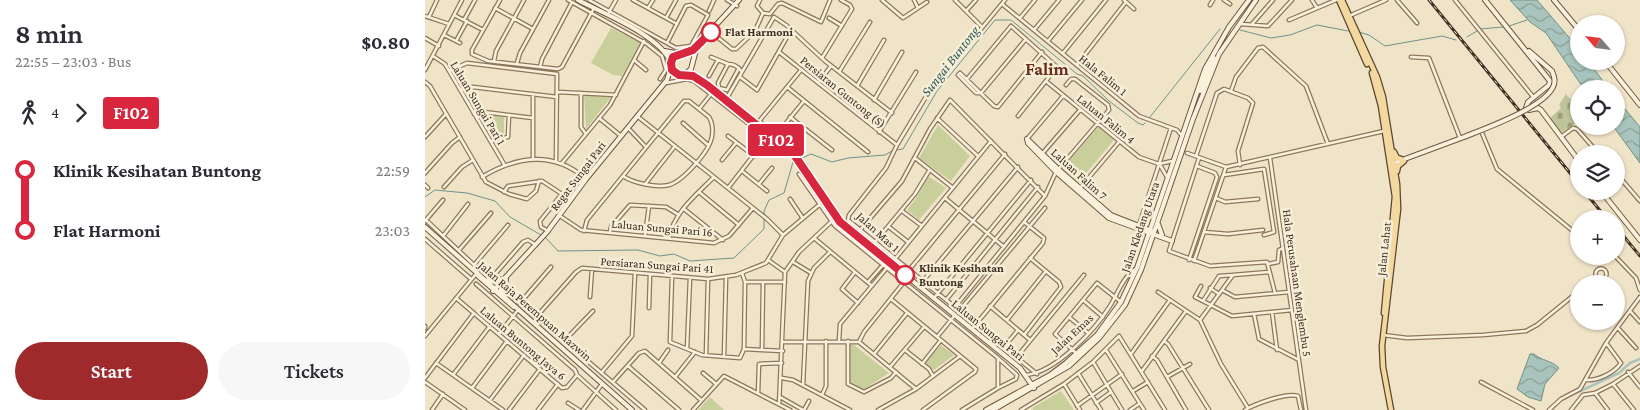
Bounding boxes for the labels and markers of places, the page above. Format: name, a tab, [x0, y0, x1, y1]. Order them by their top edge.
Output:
marker: Flat Harmoni	[701, 22, 721, 42]
place label: Flat Harmoni	[725, 25, 793, 39]
place label: Klinik Kesihatan Buntong	[919, 261, 1004, 289]
marker: Klinik Kesihatan Buntong	[895, 265, 915, 285]

